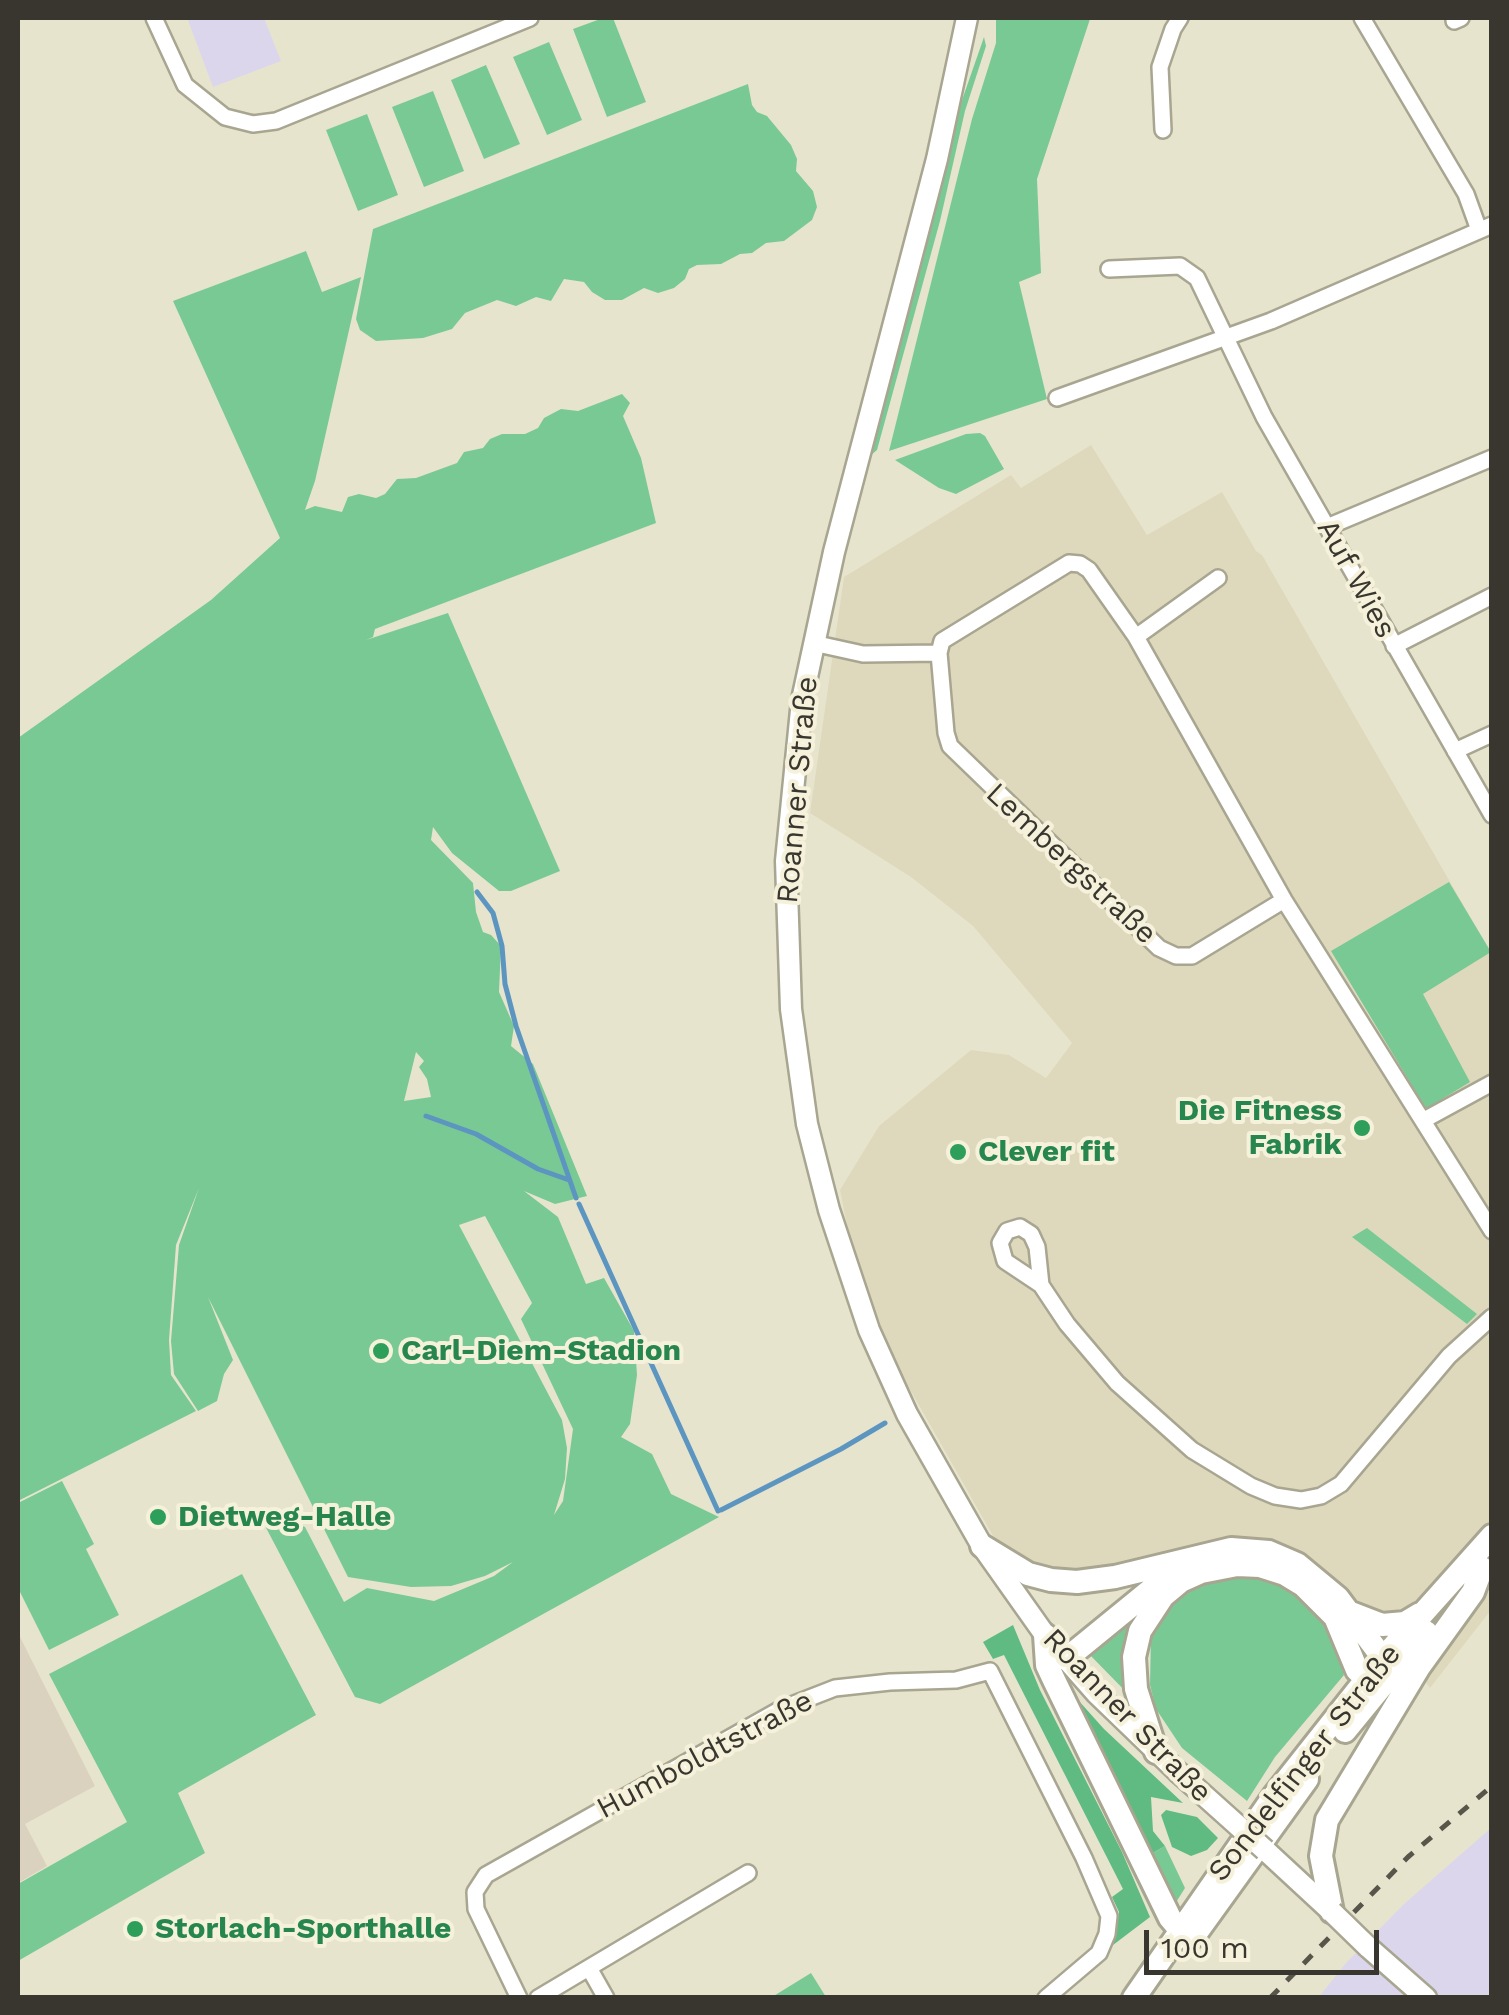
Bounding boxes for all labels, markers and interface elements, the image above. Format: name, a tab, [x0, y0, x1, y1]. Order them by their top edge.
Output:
street label: Auf Wies	[1309, 513, 1403, 645]
street label: Roanner Straße	[770, 675, 826, 905]
street label: Lembergstraße	[978, 776, 1164, 952]
place label: Die Fitness Fabrik	[1178, 1093, 1342, 1164]
marker: Die Fitness Fabrik	[1351, 1117, 1373, 1139]
place label: Clever fit	[978, 1134, 1115, 1170]
marker: Clever fit	[947, 1141, 969, 1163]
place label: Carl-Diem-Stadion	[401, 1333, 681, 1369]
marker: Carl-Diem-Stadion	[370, 1340, 392, 1362]
place label: Dietweg-Halle	[178, 1499, 391, 1535]
marker: Dietweg-Halle	[147, 1506, 169, 1528]
street label: Roanner Straße	[1035, 1622, 1219, 1810]
street label: Sondelfinger Straße	[1201, 1637, 1409, 1889]
street label: Humboldtstraße	[591, 1683, 819, 1827]
scale bar	[1149, 1910, 1384, 1972]
place label: Storlach-Sporthalle	[155, 1911, 451, 1947]
marker: Storlach-Sporthalle	[124, 1918, 146, 1940]
text: 100 m	[1161, 1930, 1249, 1965]

